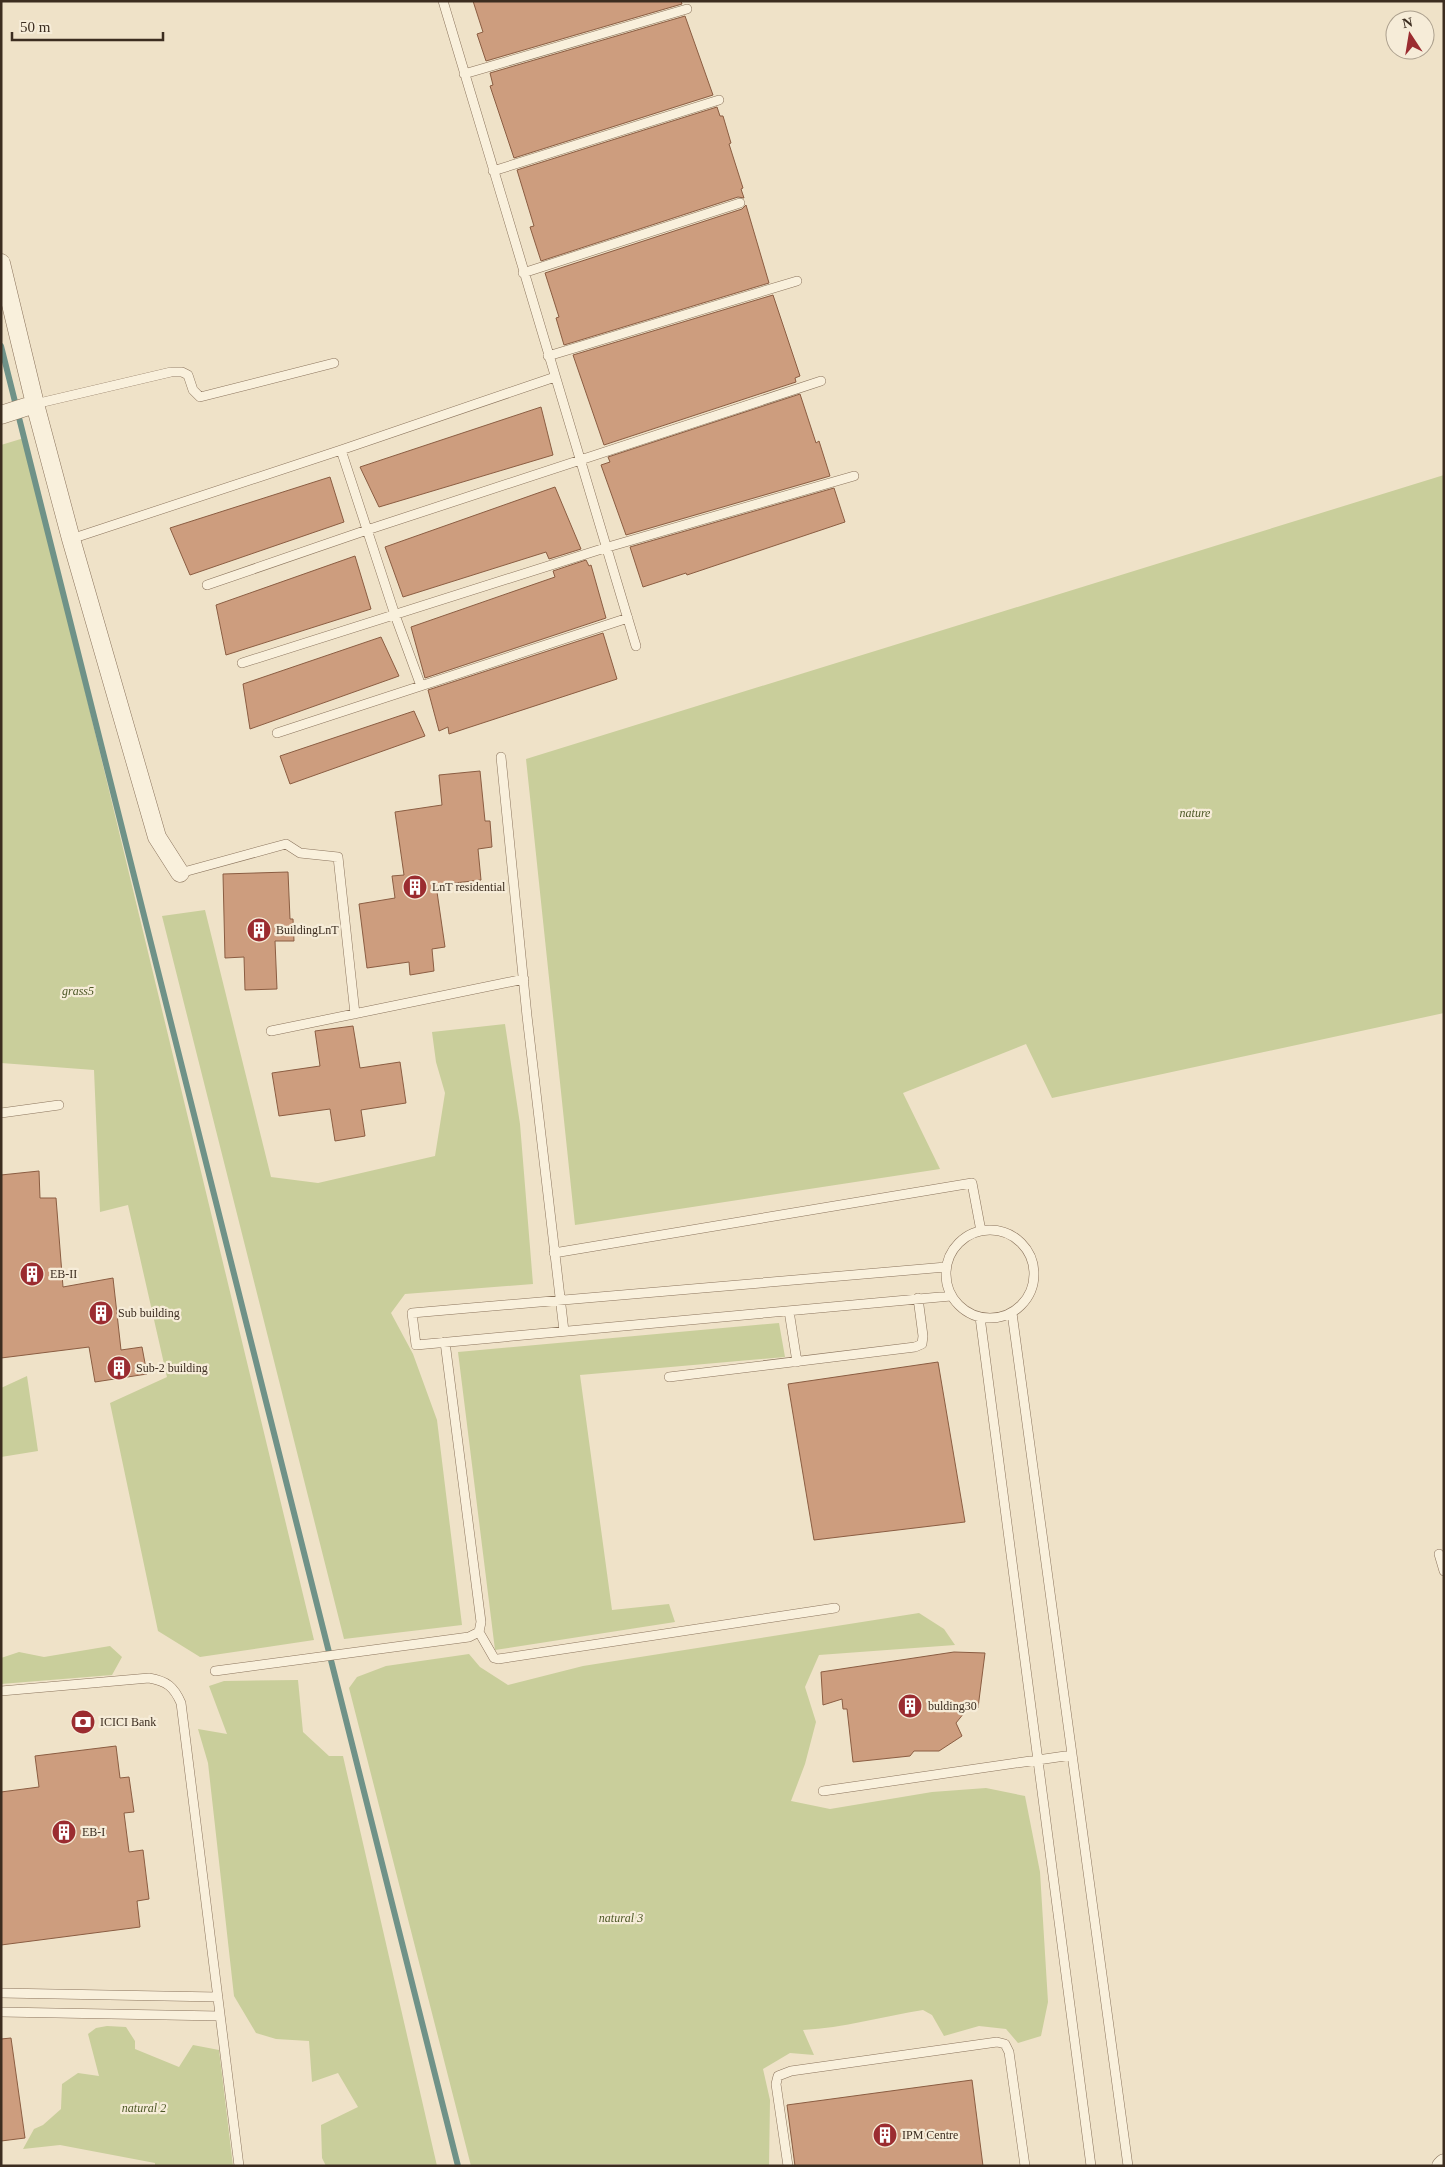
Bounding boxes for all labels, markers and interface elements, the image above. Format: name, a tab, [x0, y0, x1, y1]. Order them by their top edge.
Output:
scale bar	[12, 10, 164, 42]
north arrow	[1385, 10, 1435, 60]
text: N	[1401, 14, 1414, 31]
text: 50 m	[20, 19, 51, 35]
park label: nature	[1180, 806, 1211, 820]
building icon: LnT residential	[402, 874, 428, 900]
place label: LnT residential	[432, 880, 506, 894]
building icon: BuildingLnT	[246, 917, 272, 943]
place label: BuildingLnT	[276, 923, 339, 937]
park label: grass5	[62, 984, 94, 998]
building icon: EB-II	[19, 1261, 45, 1287]
place label: EB-II	[50, 1267, 77, 1281]
building icon: Sub building	[88, 1300, 114, 1326]
place label: Sub building	[118, 1306, 180, 1320]
building icon: Sub-2 building	[106, 1355, 132, 1381]
place label: Sub-2 building	[136, 1361, 208, 1375]
building icon: bulding30	[897, 1693, 923, 1719]
place label: bulding30	[928, 1699, 977, 1713]
bank icon: ICICI Bank	[70, 1709, 96, 1735]
place label: ICICI Bank	[100, 1715, 156, 1729]
building icon: EB-I	[51, 1819, 77, 1845]
place label: EB-I	[82, 1825, 105, 1839]
park label: natural 3	[599, 1911, 643, 1925]
park label: natural 2	[122, 2101, 166, 2115]
building icon: IPM Centre	[872, 2122, 898, 2148]
place label: IPM Centre	[902, 2128, 958, 2142]

